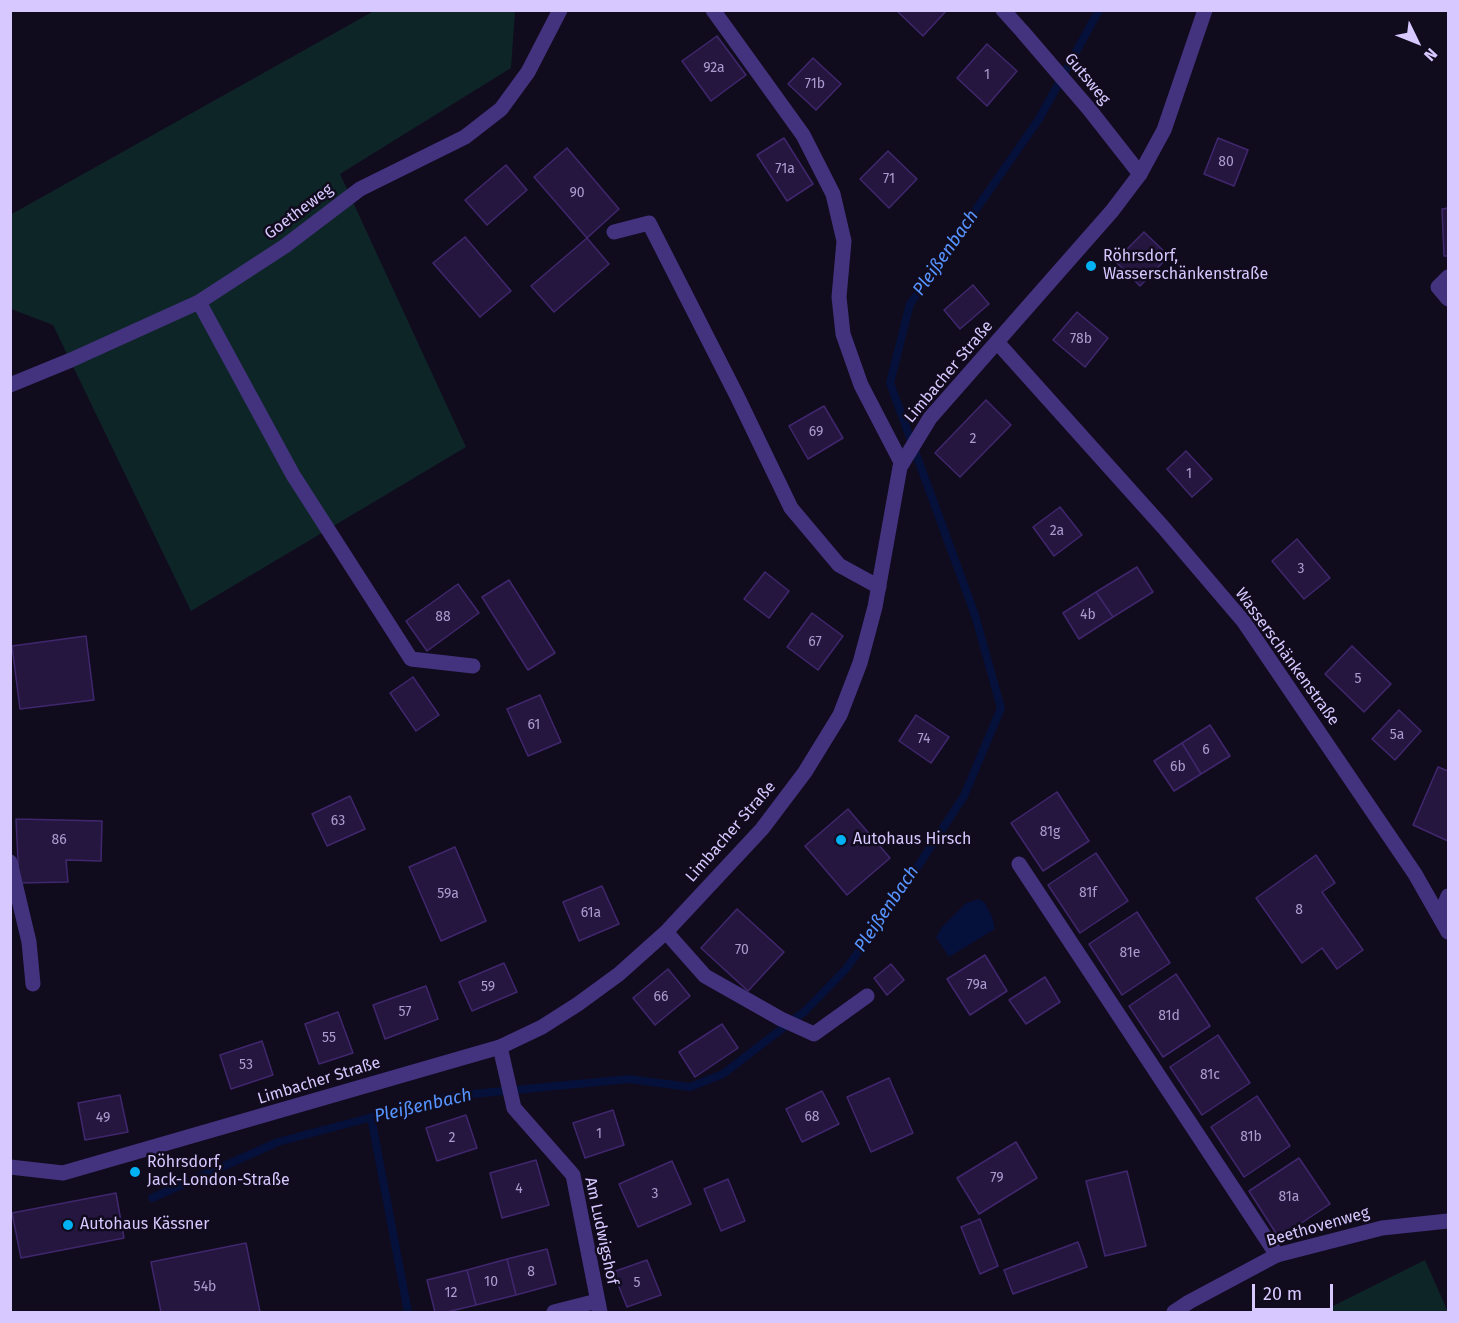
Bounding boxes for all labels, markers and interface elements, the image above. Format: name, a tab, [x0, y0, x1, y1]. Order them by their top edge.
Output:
north arrow	[1387, 12, 1447, 72]
text: N	[1420, 44, 1441, 65]
street label: Gutsweg	[1060, 49, 1114, 109]
house number: 92a	[703, 60, 725, 76]
house number: 1	[984, 67, 990, 83]
house number: 71b	[805, 76, 825, 92]
house number: 80	[1218, 154, 1234, 170]
house number: 71a	[775, 161, 795, 177]
house number: 71	[883, 171, 895, 187]
street label: Goetheweg	[261, 180, 337, 244]
house number: 90	[569, 185, 585, 201]
water label: Pleißenbach	[909, 206, 983, 300]
place label: Röhrsdorf, Wasserschänkenstraße	[1103, 247, 1268, 285]
marker: Röhrsdorf, Wasserschänkenstraße	[1084, 259, 1098, 273]
street label: Limbacher Straße	[901, 317, 997, 427]
house number: 78b	[1070, 331, 1092, 347]
house number: 69	[809, 424, 823, 440]
house number: 2	[970, 431, 976, 447]
house number: 1	[1186, 466, 1192, 482]
house number: 2a	[1050, 523, 1064, 539]
house number: 3	[1298, 561, 1304, 577]
street label: Wasserschänkenstraße	[1231, 585, 1343, 729]
house number: 4b	[1080, 607, 1096, 623]
house number: 88	[435, 609, 451, 625]
house number: 67	[808, 634, 822, 650]
house number: 5	[1354, 671, 1362, 687]
house number: 61	[528, 717, 540, 733]
house number: 5a	[1390, 727, 1404, 743]
house number: 74	[917, 731, 931, 747]
house number: 6	[1202, 742, 1210, 758]
house number: 6b	[1170, 759, 1186, 775]
street label: Limbacher Straße	[682, 778, 780, 886]
house number: 63	[331, 813, 345, 829]
house number: 81g	[1040, 824, 1060, 840]
place label: Autohaus Hirsch	[853, 830, 971, 850]
house number: 86	[51, 832, 67, 848]
marker: Autohaus Hirsch	[834, 833, 848, 847]
water label: Pleißenbach	[850, 862, 924, 956]
house number: 81f	[1079, 885, 1097, 901]
house number: 59a	[437, 886, 459, 902]
house number: 8	[1295, 902, 1303, 918]
house number: 61a	[581, 905, 601, 921]
house number: 70	[735, 942, 749, 958]
house number: 81e	[1120, 945, 1140, 961]
house number: 79a	[967, 977, 987, 993]
house number: 59	[481, 979, 495, 995]
house number: 66	[654, 989, 668, 1005]
house number: 57	[399, 1004, 411, 1020]
house number: 81d	[1158, 1008, 1180, 1024]
house number: 55	[322, 1030, 336, 1046]
street label: Limbacher Straße	[255, 1053, 383, 1109]
house number: 53	[239, 1057, 253, 1073]
house number: 81c	[1200, 1067, 1220, 1083]
water label: Pleißenbach	[372, 1084, 474, 1128]
house number: 68	[804, 1109, 820, 1125]
house number: 49	[96, 1110, 110, 1126]
house number: 1	[596, 1126, 602, 1142]
house number: 81b	[1240, 1129, 1262, 1145]
house number: 2	[449, 1130, 455, 1146]
place label: Röhrsdorf, Jack-London-Straße	[147, 1153, 290, 1191]
marker: Röhrsdorf, Jack-London-Straße	[128, 1165, 142, 1179]
house number: 79	[990, 1170, 1004, 1186]
street label: Am Ludwigshof	[580, 1175, 622, 1287]
house number: 4	[515, 1181, 523, 1197]
house number: 3	[652, 1186, 658, 1202]
house number: 81a	[1279, 1189, 1299, 1205]
street label: Beethovenweg	[1264, 1203, 1372, 1251]
place label: Autohaus Kässner	[80, 1215, 209, 1235]
marker: Autohaus Kässner	[61, 1218, 75, 1232]
house number: 8	[527, 1264, 535, 1280]
scale bar	[1255, 1272, 1336, 1310]
house number: 10	[484, 1274, 498, 1290]
house number: 5	[633, 1275, 641, 1291]
house number: 54b	[194, 1279, 216, 1295]
text: 20 m	[1263, 1283, 1302, 1305]
house number: 12	[445, 1285, 457, 1301]

